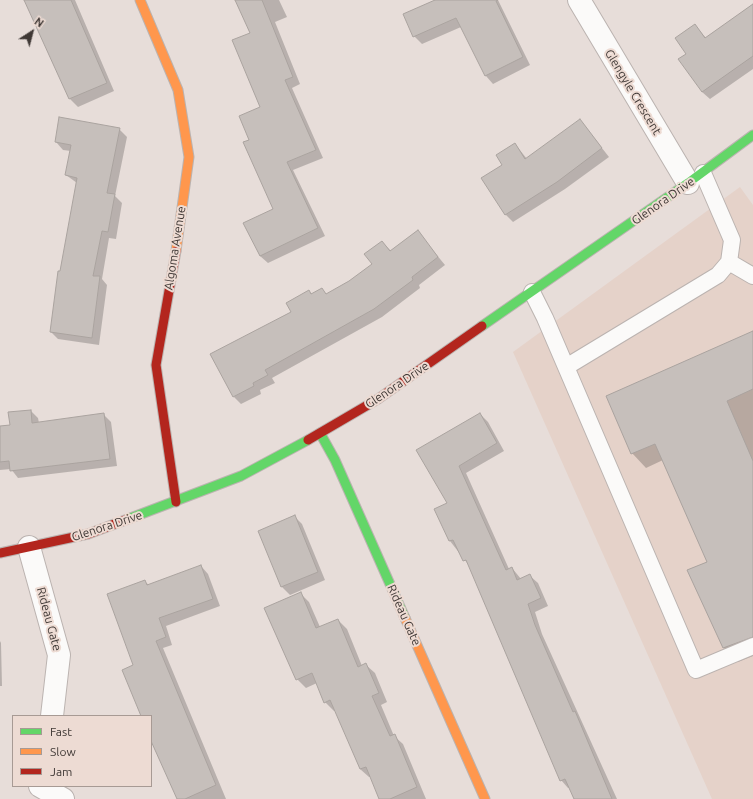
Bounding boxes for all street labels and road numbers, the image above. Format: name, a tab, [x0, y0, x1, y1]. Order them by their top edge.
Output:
street label: Glengyle Crescent	[602, 47, 664, 137]
street label: Glenora Drive	[629, 174, 697, 228]
street label: Algoma Avenue	[161, 205, 189, 291]
street label: Glenora Drive	[363, 359, 431, 411]
street label: Glenora Drive	[70, 508, 144, 544]
street label: Rideau Gate	[384, 582, 424, 648]
street label: Rideau Gate	[34, 586, 64, 652]

